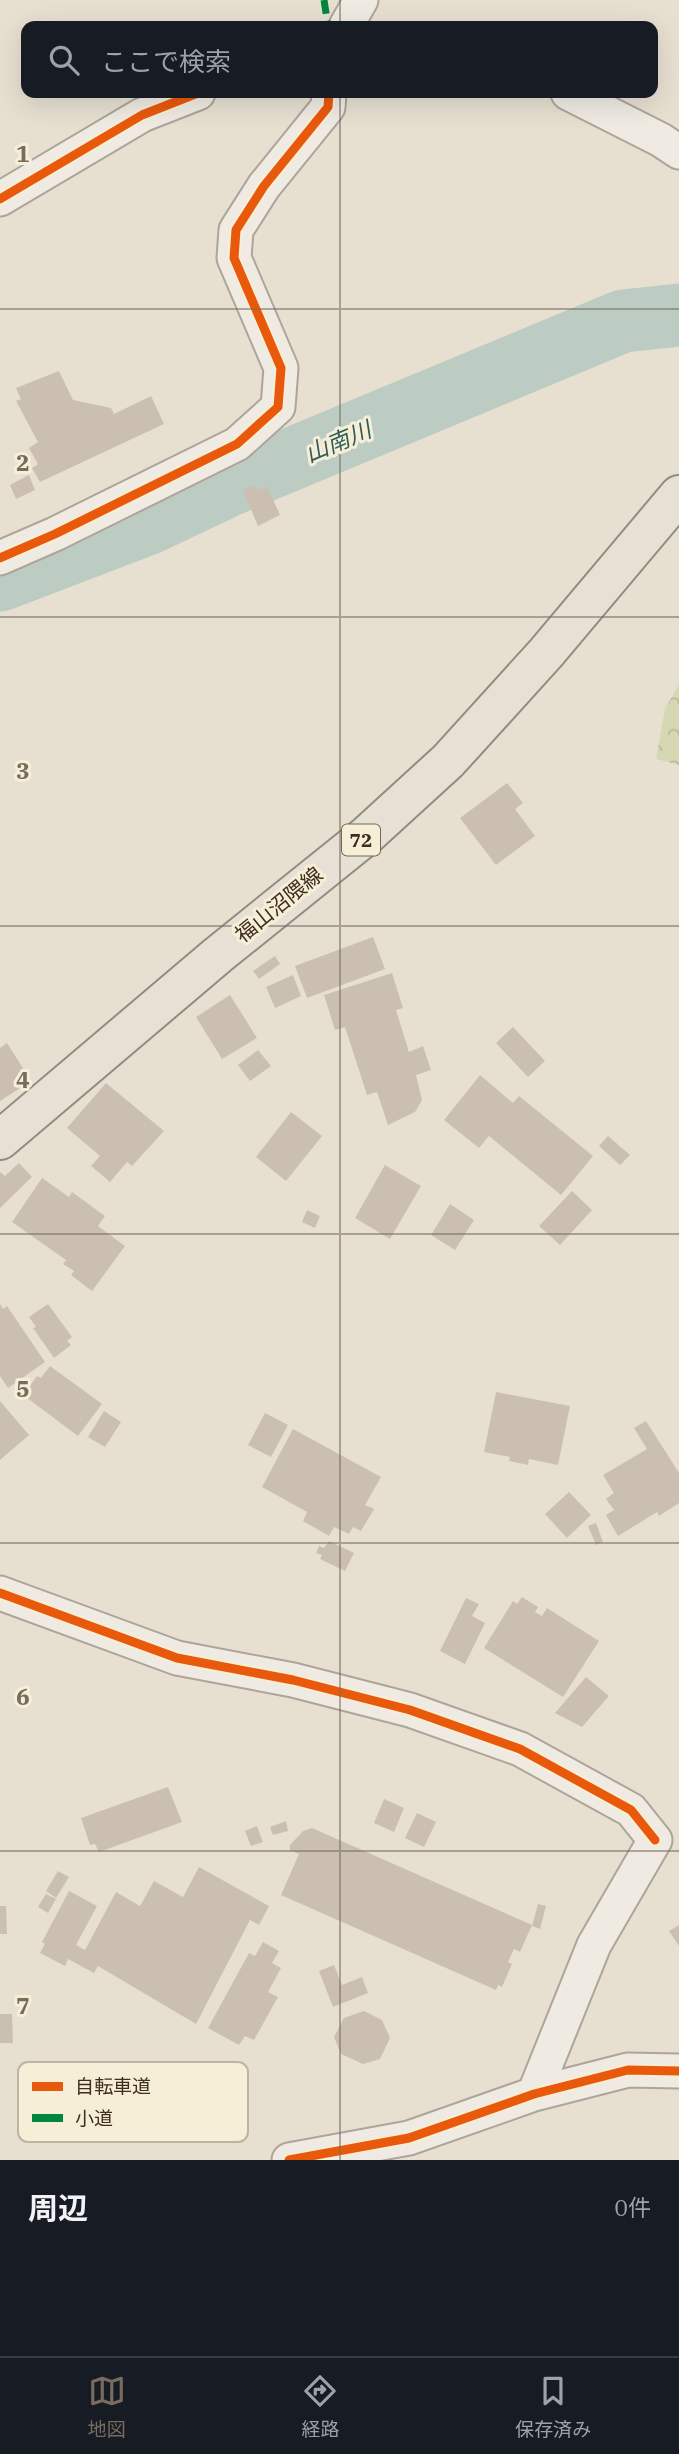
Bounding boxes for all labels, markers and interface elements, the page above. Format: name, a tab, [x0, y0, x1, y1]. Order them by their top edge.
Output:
search box	[21, 21, 658, 98]
icon: search	[45, 41, 83, 79]
text: ここで検索	[101, 44, 231, 78]
text: 1	[16, 138, 30, 168]
water label: 山南川	[300, 413, 378, 468]
text: 2	[16, 447, 30, 477]
text: 3	[16, 755, 30, 785]
road number: 72	[342, 824, 380, 856]
street label: 福山沼隈線	[229, 860, 328, 948]
text: 4	[16, 1064, 30, 1094]
text: 5	[16, 1373, 30, 1403]
text: 6	[16, 1681, 30, 1711]
text: 7	[16, 1990, 30, 2020]
legend	[18, 2062, 248, 2142]
text: 自転車道	[75, 2074, 151, 2098]
text: 小道	[75, 2106, 113, 2130]
text: 周辺	[28, 2188, 88, 2227]
text: 0件	[614, 2192, 651, 2222]
tab: 地図	[88, 2372, 126, 2441]
tab: 経路	[301, 2372, 339, 2441]
tab: 保存済み	[515, 2372, 591, 2441]

